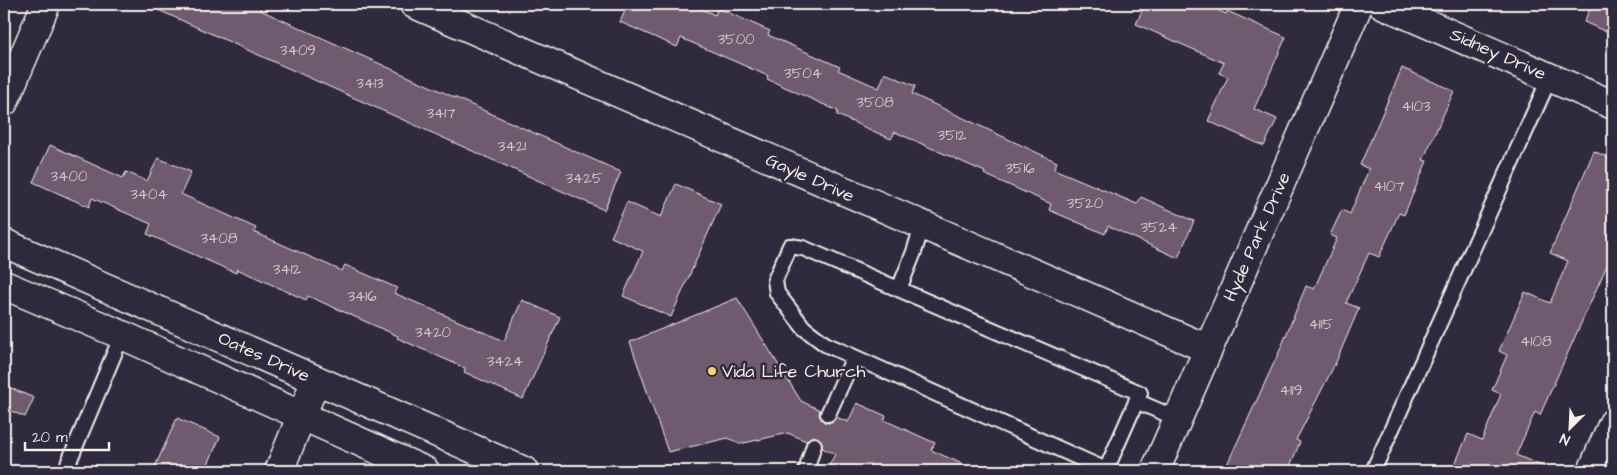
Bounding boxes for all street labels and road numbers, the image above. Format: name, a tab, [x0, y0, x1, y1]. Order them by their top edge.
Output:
street label: Sidney Drive	[1446, 22, 1550, 87]
street label: Gayle Drive	[761, 147, 859, 210]
street label: Hyde Park Drive	[1217, 168, 1298, 306]
street label: Oates Drive	[214, 326, 314, 388]

